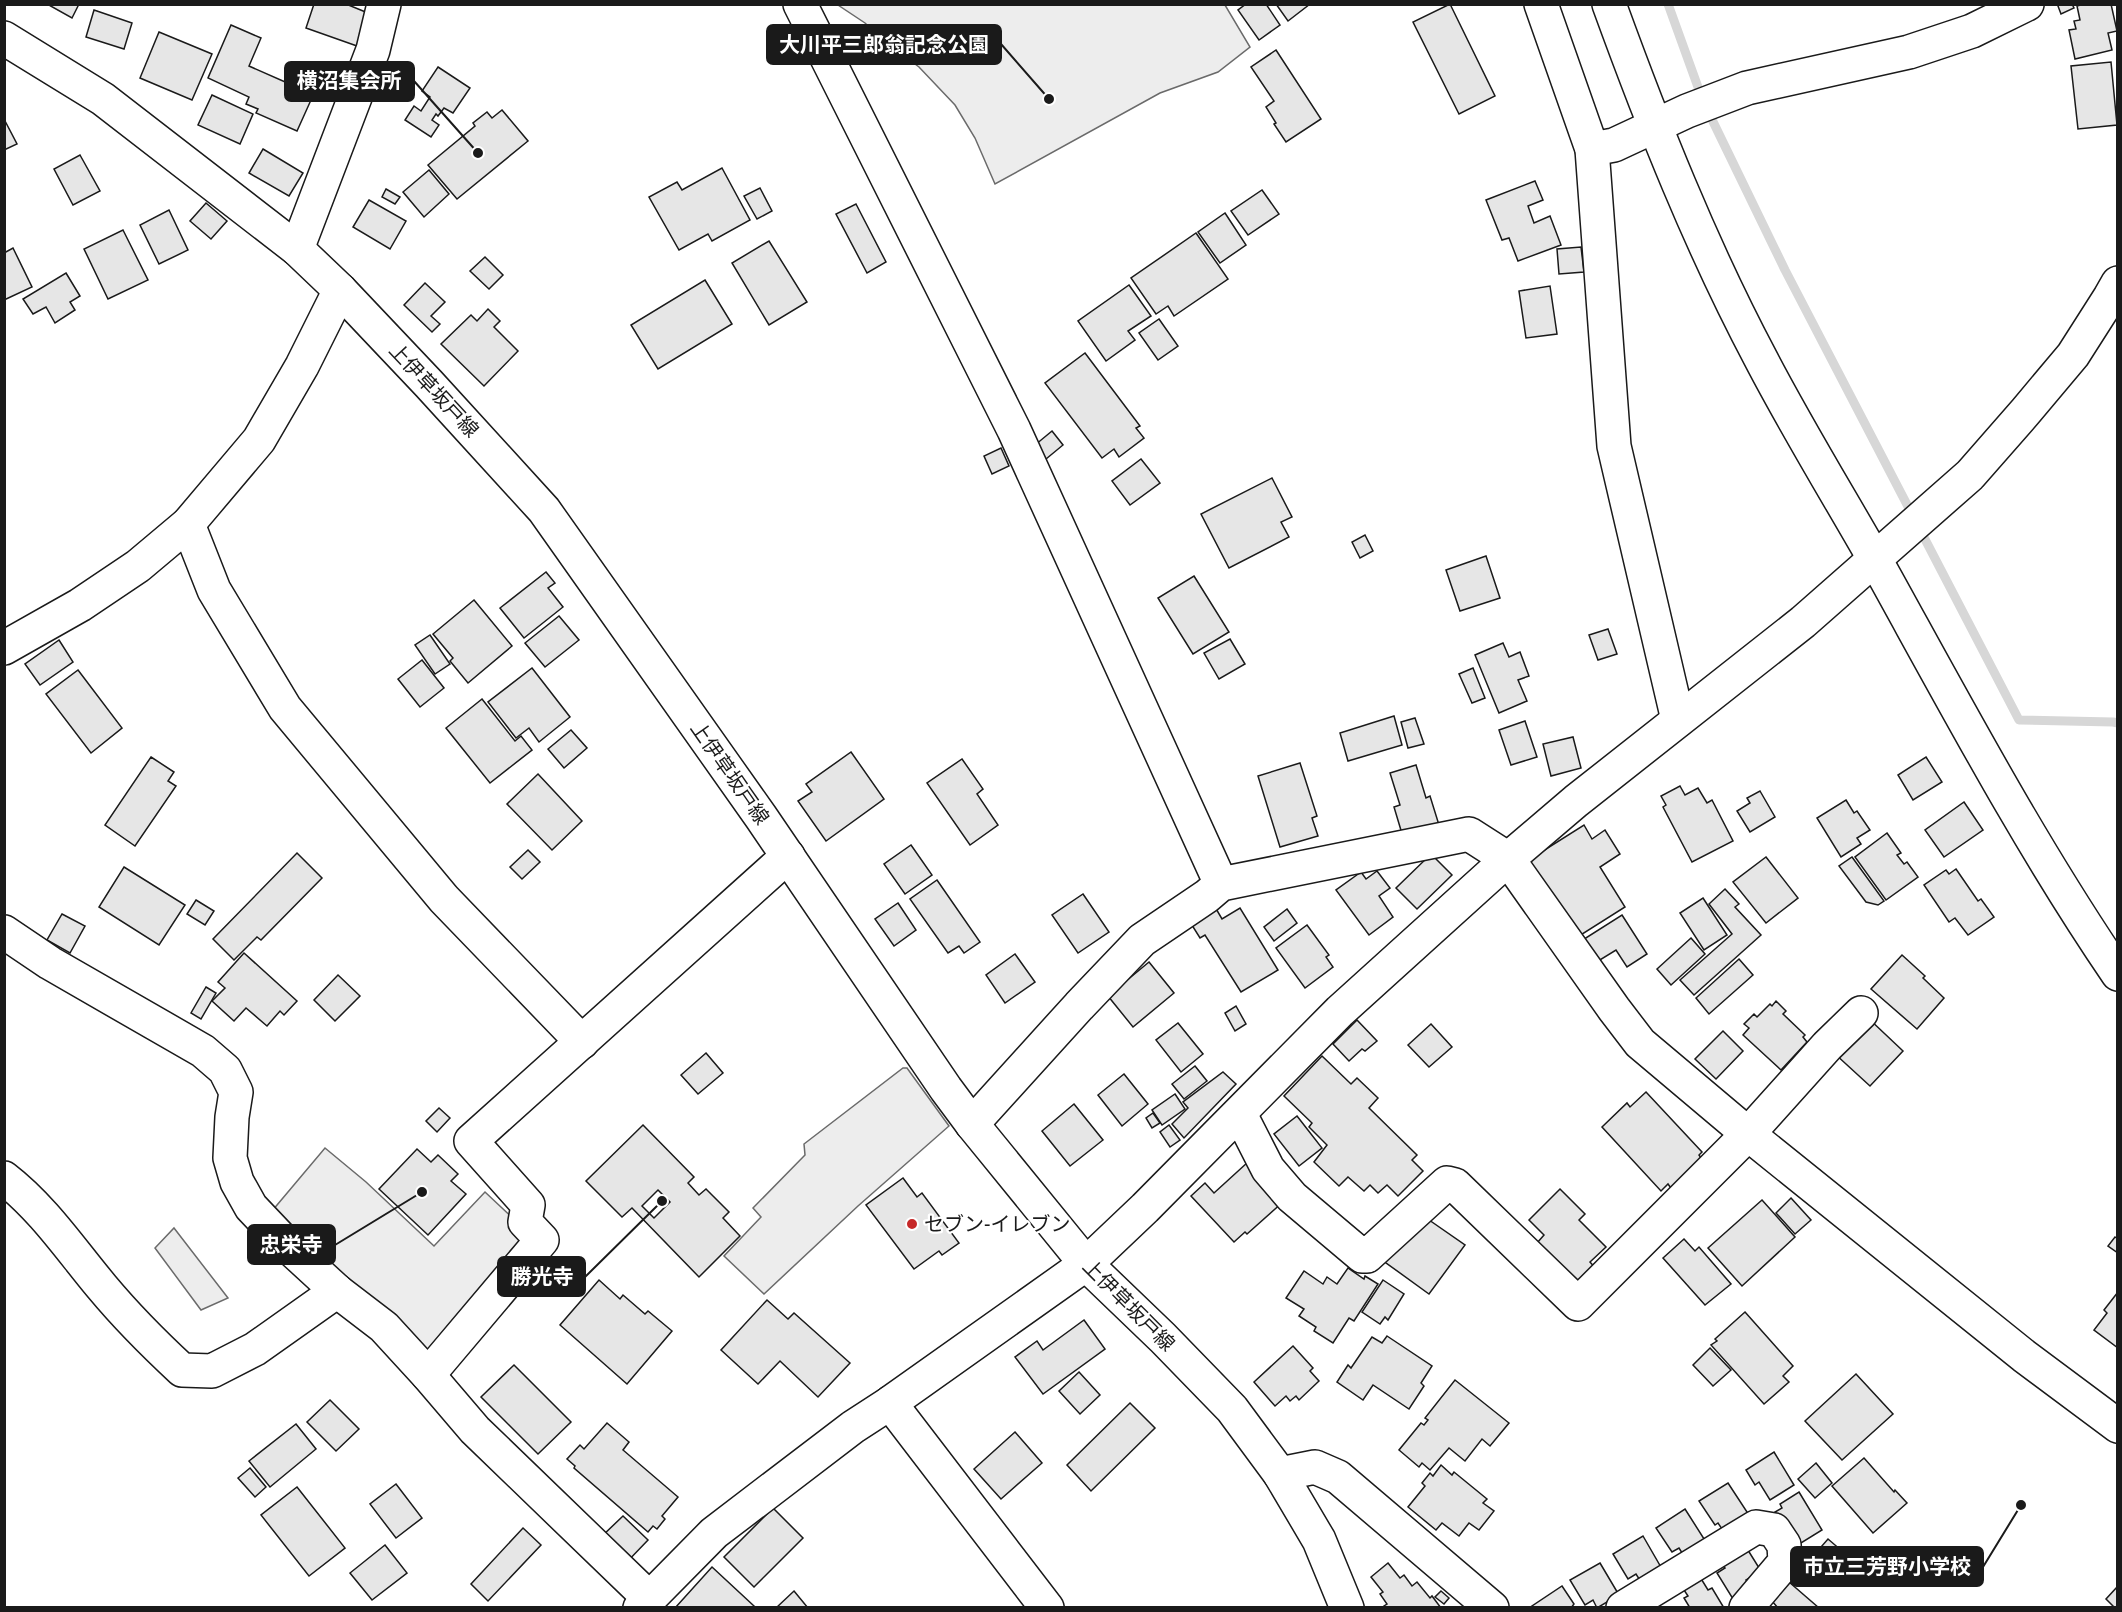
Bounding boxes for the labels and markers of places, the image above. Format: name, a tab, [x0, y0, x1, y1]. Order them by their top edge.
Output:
callout: 大川平三郎翁記念公園	[767, 25, 1001, 64]
callout: 横沼集会所	[285, 62, 414, 101]
place label: セブン-イレブン	[924, 1210, 1070, 1237]
marker: セブン-イレブン	[905, 1217, 919, 1231]
callout: 忠栄寺	[248, 1225, 335, 1264]
callout: 勝光寺	[498, 1257, 585, 1296]
callout: 市立三芳野小学校	[1791, 1547, 1983, 1586]

